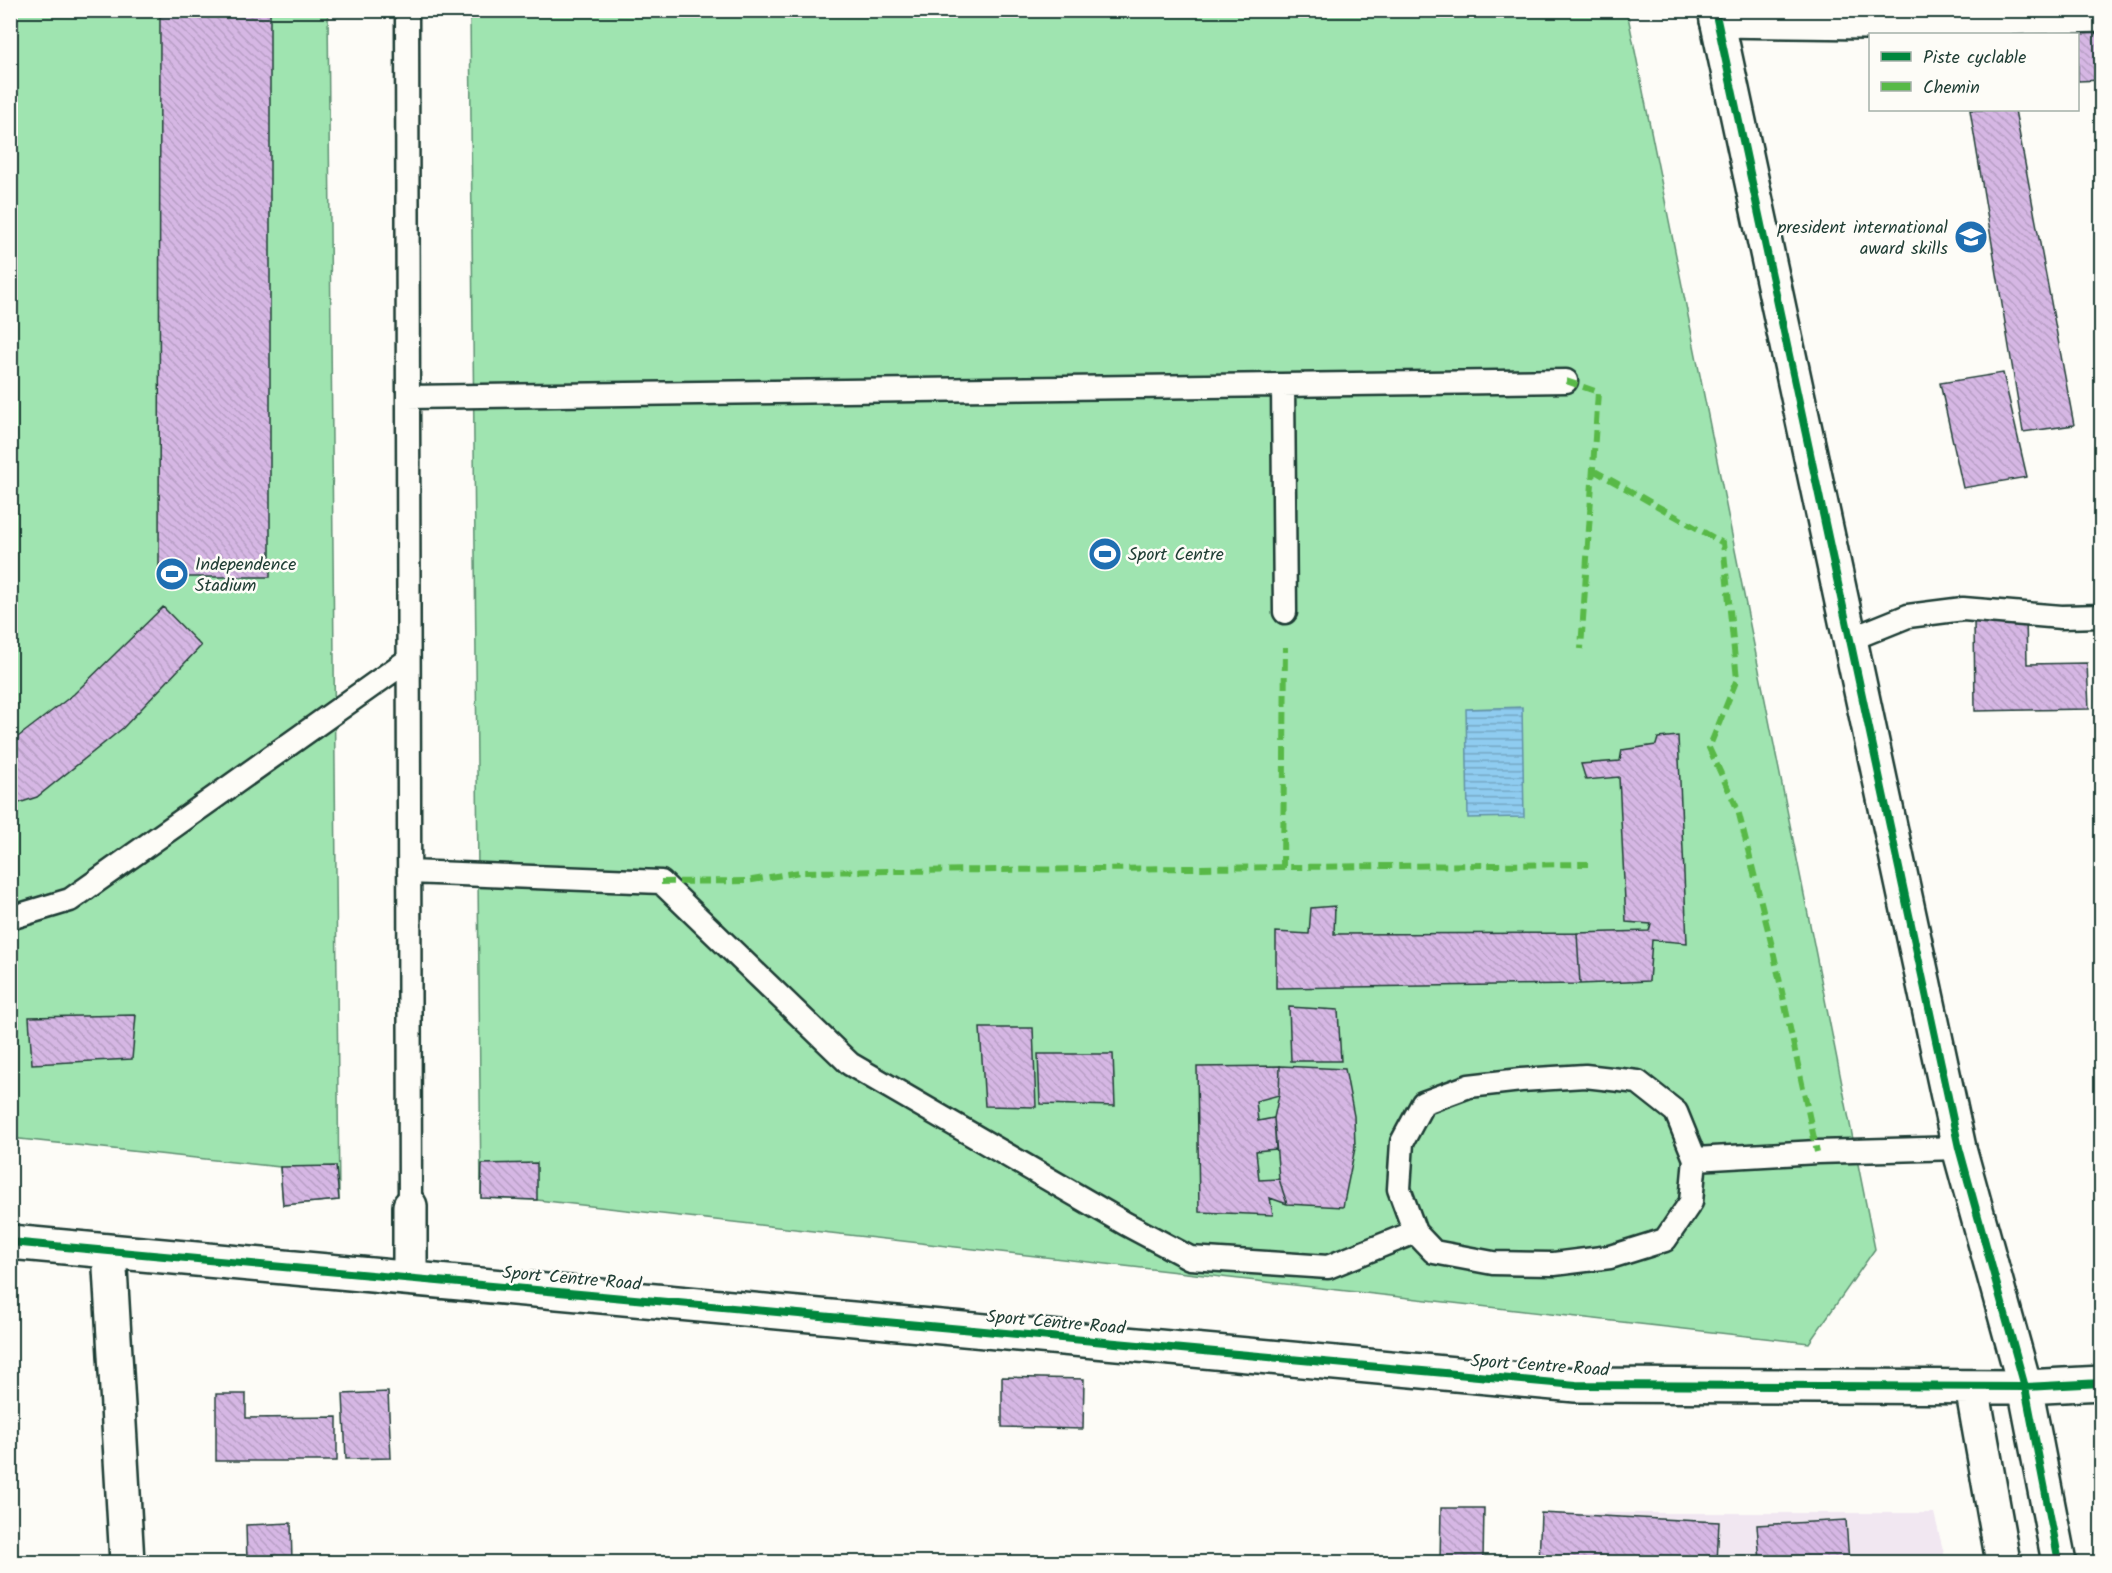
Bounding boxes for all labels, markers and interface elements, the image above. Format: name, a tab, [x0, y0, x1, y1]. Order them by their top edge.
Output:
legend	[1869, 33, 2079, 111]
text: Piste cyclable	[1923, 44, 2026, 73]
text: Chemin	[1923, 74, 1980, 103]
place label: president international award skills	[1777, 214, 1949, 264]
school or university icon: president international award skills	[1953, 219, 1989, 255]
sports icon: Sport Centre	[1087, 536, 1123, 572]
place label: Sport Centre	[1128, 541, 1224, 570]
place label: Independence Stadium	[195, 551, 296, 601]
sports icon: Independence Stadium	[154, 556, 190, 592]
street label: Sport Centre Road	[501, 1259, 644, 1300]
street label: Sport Centre Road	[985, 1303, 1128, 1344]
street label: Sport Centre Road	[1469, 1347, 1611, 1386]

